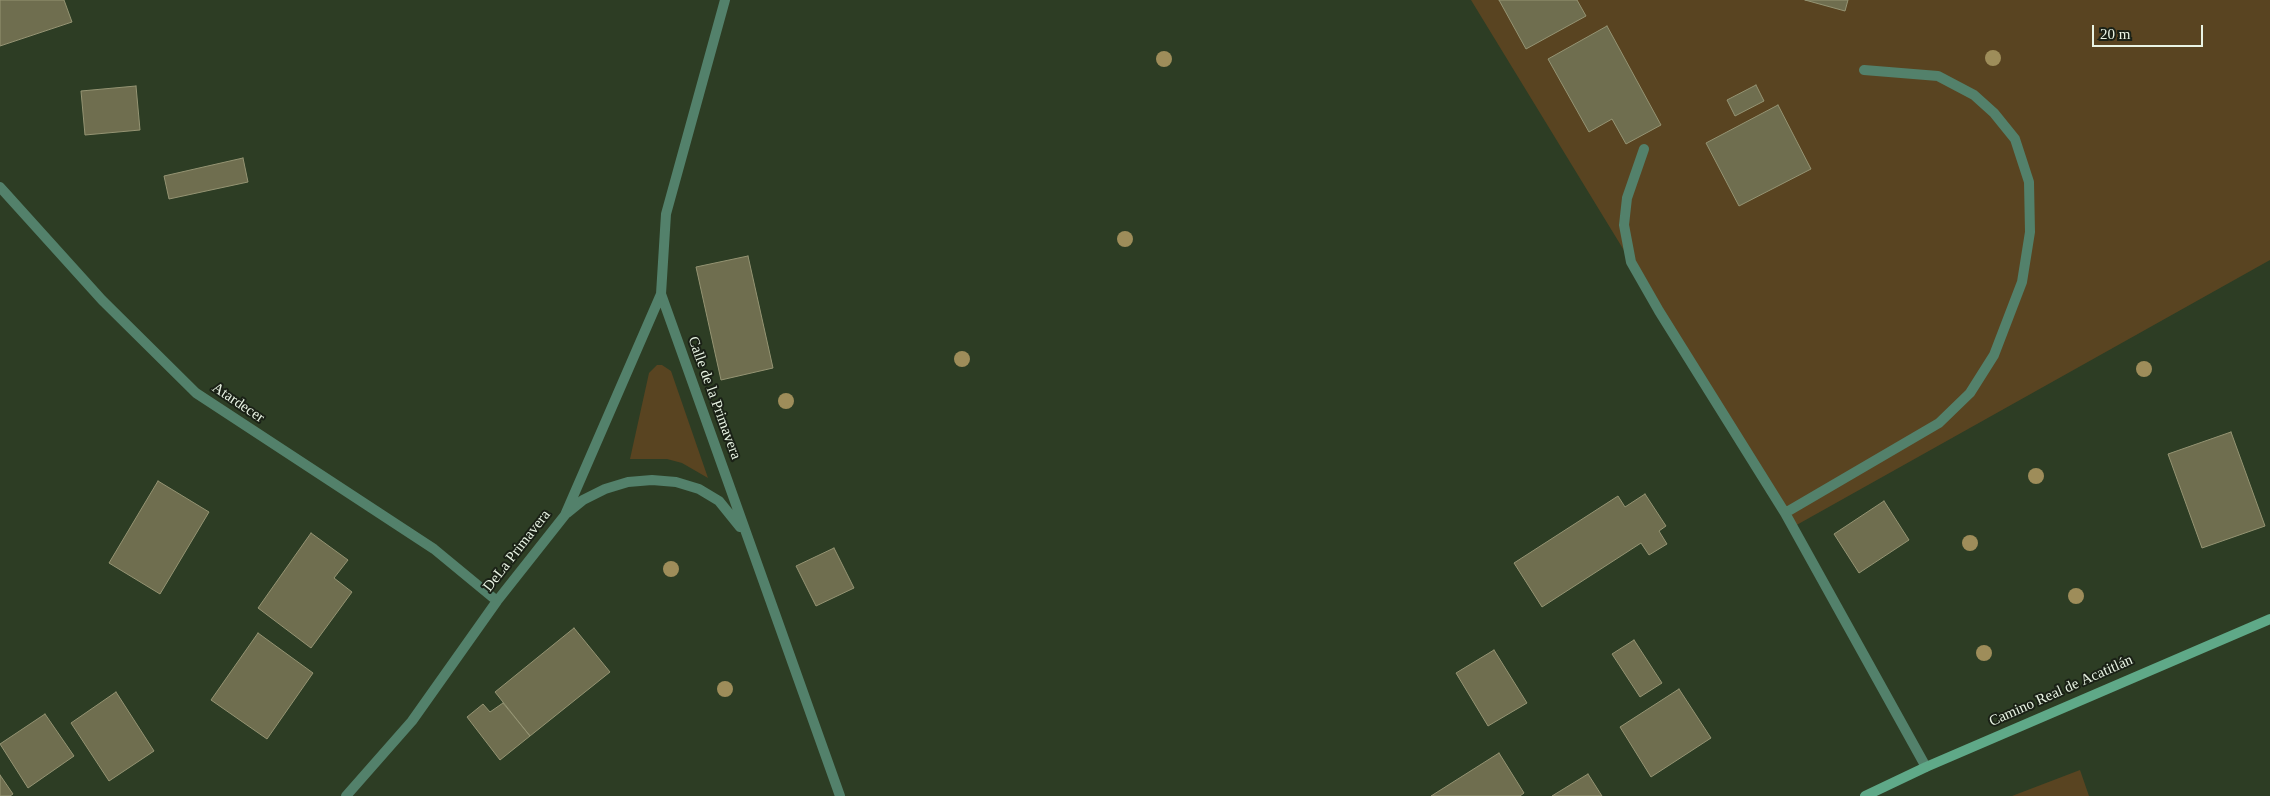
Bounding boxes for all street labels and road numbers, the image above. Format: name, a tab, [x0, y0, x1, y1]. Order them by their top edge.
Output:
street label: Calle de la Primavera	[683, 334, 745, 462]
street label: Atardecer	[208, 379, 268, 427]
street label: DeLa Primavera	[480, 507, 554, 595]
street label: Camino Real de Acatitlán	[1986, 651, 2136, 731]

